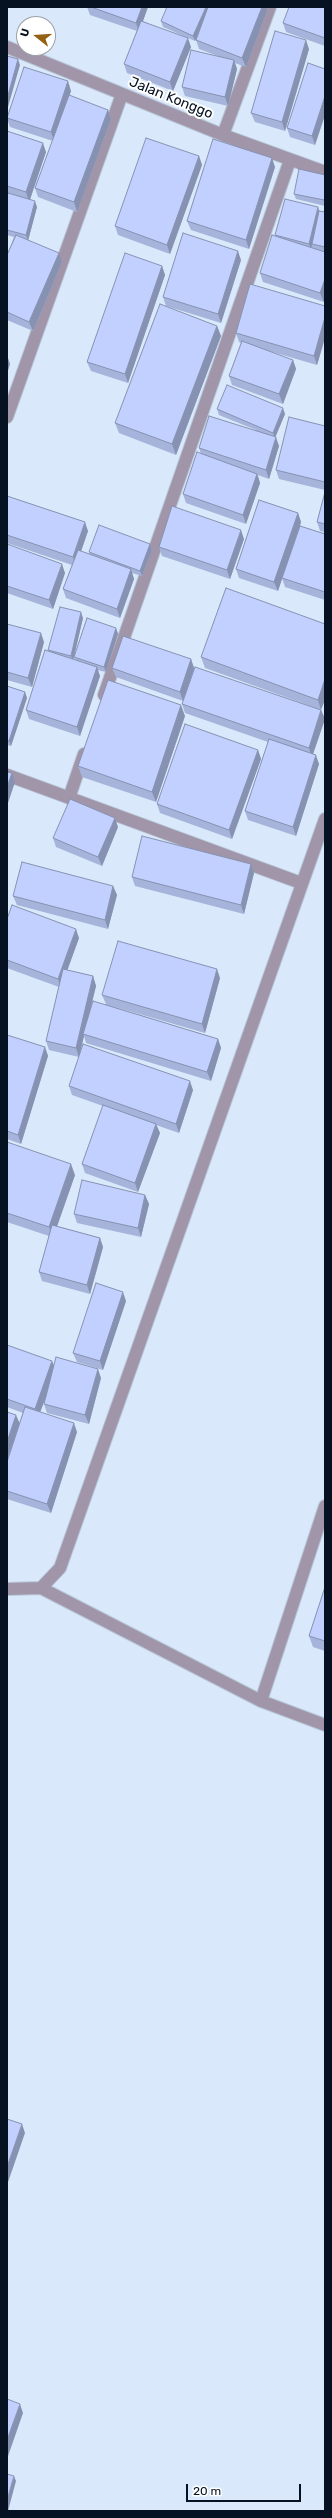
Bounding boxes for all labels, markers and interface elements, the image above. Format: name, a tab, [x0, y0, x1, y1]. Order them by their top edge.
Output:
north arrow	[16, 16, 56, 56]
text: U	[18, 27, 32, 38]
street label: Jalan Konggo	[127, 74, 215, 122]
scale bar	[188, 2476, 303, 2502]
text: 20 m	[193, 2484, 221, 2498]

